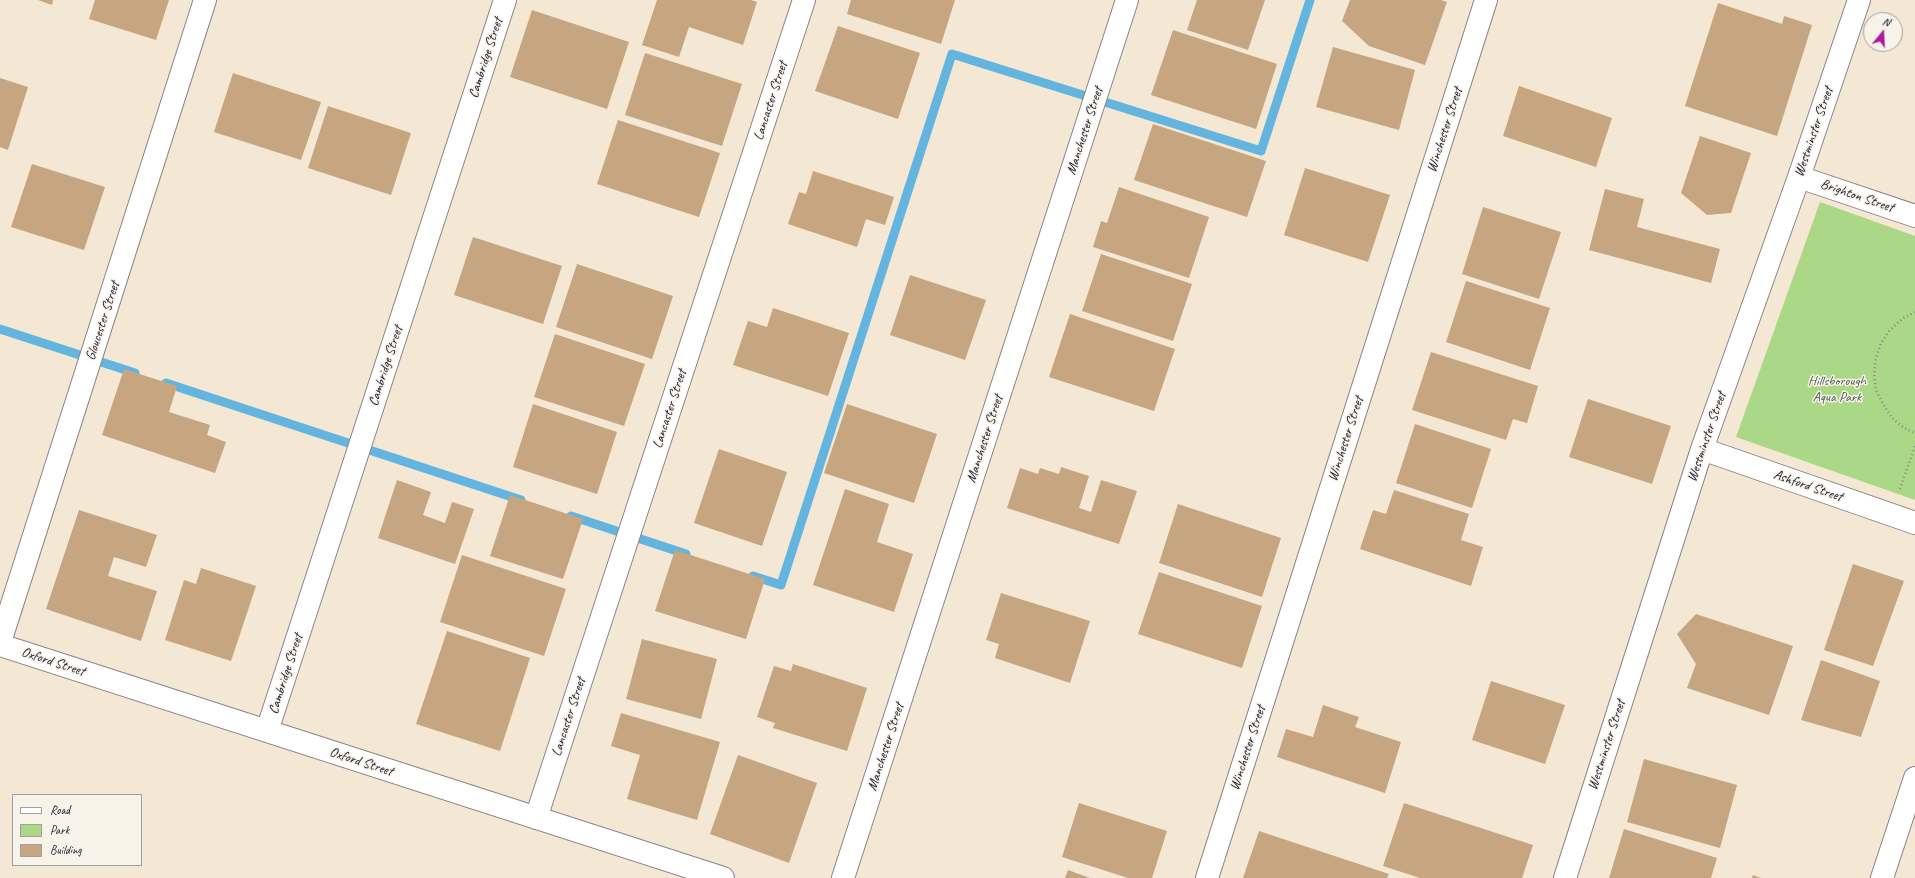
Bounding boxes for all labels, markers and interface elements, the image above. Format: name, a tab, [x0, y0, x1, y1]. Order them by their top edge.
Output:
north arrow	[1863, 12, 1903, 52]
text: N	[1881, 14, 1892, 29]
street label: Cambridge Street	[465, 16, 507, 100]
street label: Lancaster Street	[750, 60, 792, 142]
street label: Manchester Street	[1063, 85, 1107, 177]
street label: Westminster Street	[1791, 85, 1837, 179]
street label: Winchester Street	[1423, 86, 1467, 174]
street label: Brighton Street	[1818, 176, 1896, 216]
street label: Gloucester Street	[82, 280, 124, 362]
street label: Cambridge Street	[365, 324, 407, 408]
street label: Lancaster Street	[649, 368, 691, 450]
park label: Hillsborough Aqua Park	[1808, 373, 1866, 406]
street label: Westminster Street	[1684, 390, 1730, 484]
street label: Manchester Street	[963, 393, 1007, 485]
street label: Winchester Street	[1324, 395, 1368, 483]
street label: Ashford Street	[1771, 466, 1845, 506]
street label: Cambridge Street	[265, 632, 307, 716]
street label: Oxford Street	[19, 644, 87, 680]
street label: Lancaster Street	[548, 676, 590, 758]
street label: Westminster Street	[1585, 698, 1629, 792]
street label: Manchester Street	[864, 701, 908, 793]
street label: Winchester Street	[1226, 704, 1270, 792]
street label: Oxford Street	[327, 744, 395, 780]
legend	[12, 794, 142, 866]
text: Road	[50, 802, 70, 818]
text: Park	[50, 822, 69, 838]
text: Building	[50, 842, 82, 858]

